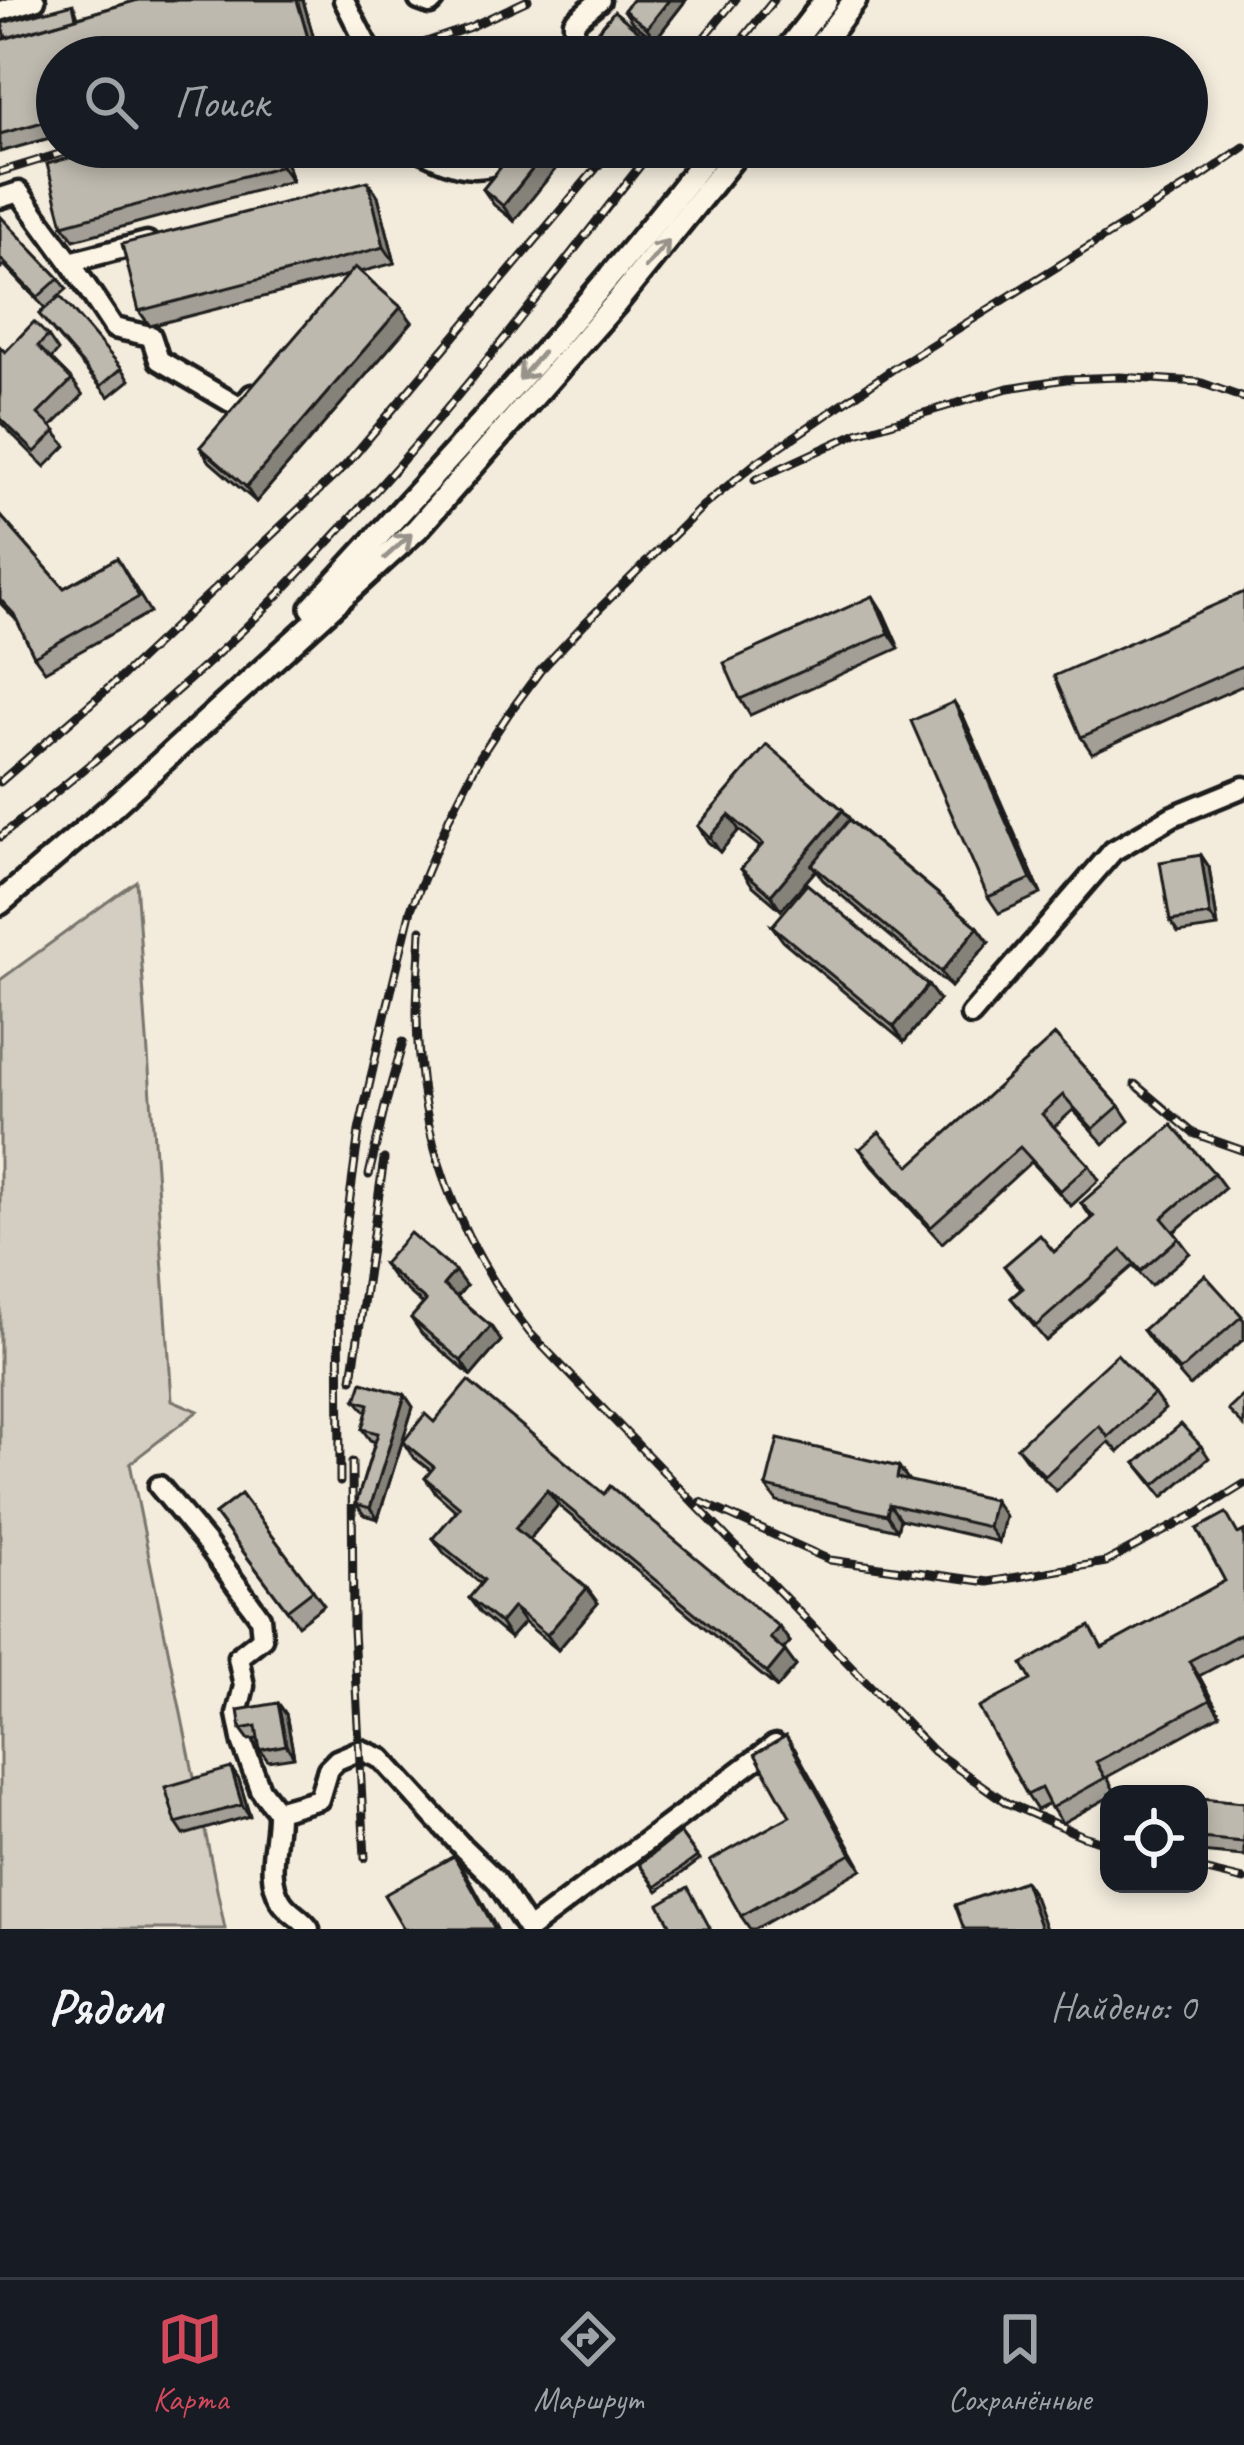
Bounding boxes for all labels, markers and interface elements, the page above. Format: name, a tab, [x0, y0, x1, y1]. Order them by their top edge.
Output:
search box	[36, 36, 1208, 168]
icon: search	[78, 69, 144, 135]
text: Поиск	[174, 74, 269, 131]
one-way arrow	[642, 239, 670, 270]
one-way arrow	[517, 350, 545, 380]
one-way arrow	[383, 533, 413, 560]
map controls	[1100, 1785, 1208, 1893]
button: locate	[1100, 1785, 1208, 1893]
text: Рядом	[48, 1975, 162, 2039]
text: Найдено: 0	[1051, 1983, 1196, 2032]
tab: Карта	[153, 2306, 228, 2420]
tab: Маршрут	[534, 2306, 643, 2420]
tab: Сохранённые	[948, 2306, 1091, 2420]

